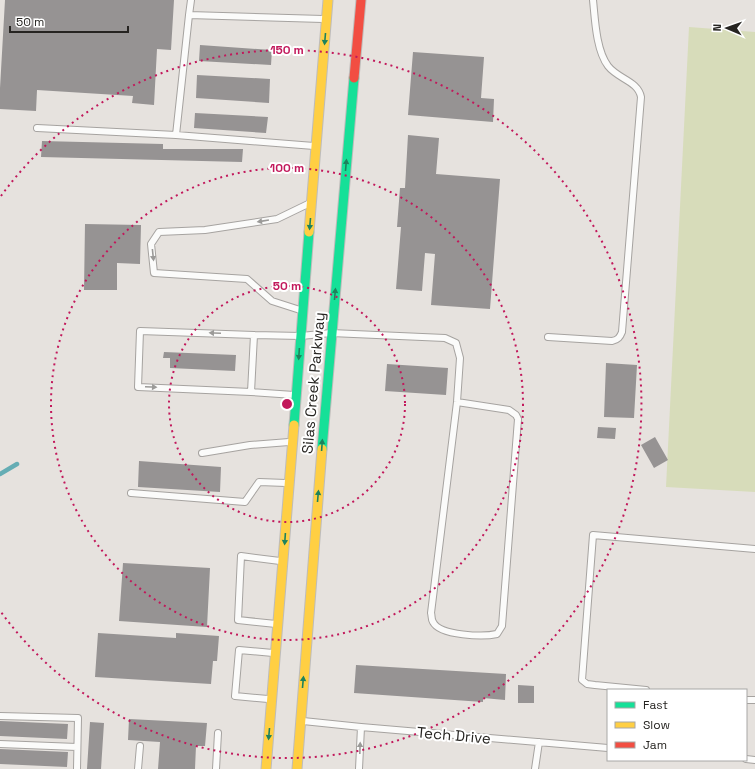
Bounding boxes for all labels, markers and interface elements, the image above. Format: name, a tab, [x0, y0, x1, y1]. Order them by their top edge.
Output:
scale bar	[10, 8, 128, 34]
north arrow	[707, 8, 747, 48]
text: 50 m	[16, 14, 44, 30]
text: N	[710, 24, 724, 32]
one-way arrow	[321, 33, 328, 45]
text: 150 m	[270, 42, 304, 58]
one-way arrow	[343, 159, 349, 171]
text: 100 m	[270, 160, 304, 176]
one-way arrow	[257, 218, 269, 224]
one-way arrow	[306, 218, 313, 230]
one-way arrow	[149, 249, 156, 261]
text: 50 m	[273, 278, 301, 294]
one-way arrow	[331, 288, 338, 300]
street label: Silas Creek Parkway	[297, 311, 329, 455]
one-way arrow	[209, 330, 221, 337]
one-way arrow	[296, 348, 303, 360]
one-way arrow	[145, 384, 157, 391]
centre of rings	[280, 397, 294, 411]
one-way arrow	[319, 439, 326, 451]
one-way arrow	[315, 490, 322, 502]
one-way arrow	[281, 533, 288, 545]
one-way arrow	[300, 676, 307, 688]
legend	[607, 689, 747, 761]
text: Fast	[643, 697, 668, 713]
text: Slow	[643, 717, 670, 733]
street label: Tech Drive	[416, 722, 492, 748]
one-way arrow	[266, 728, 273, 740]
text: Jam	[643, 737, 667, 753]
one-way arrow	[357, 741, 363, 754]

